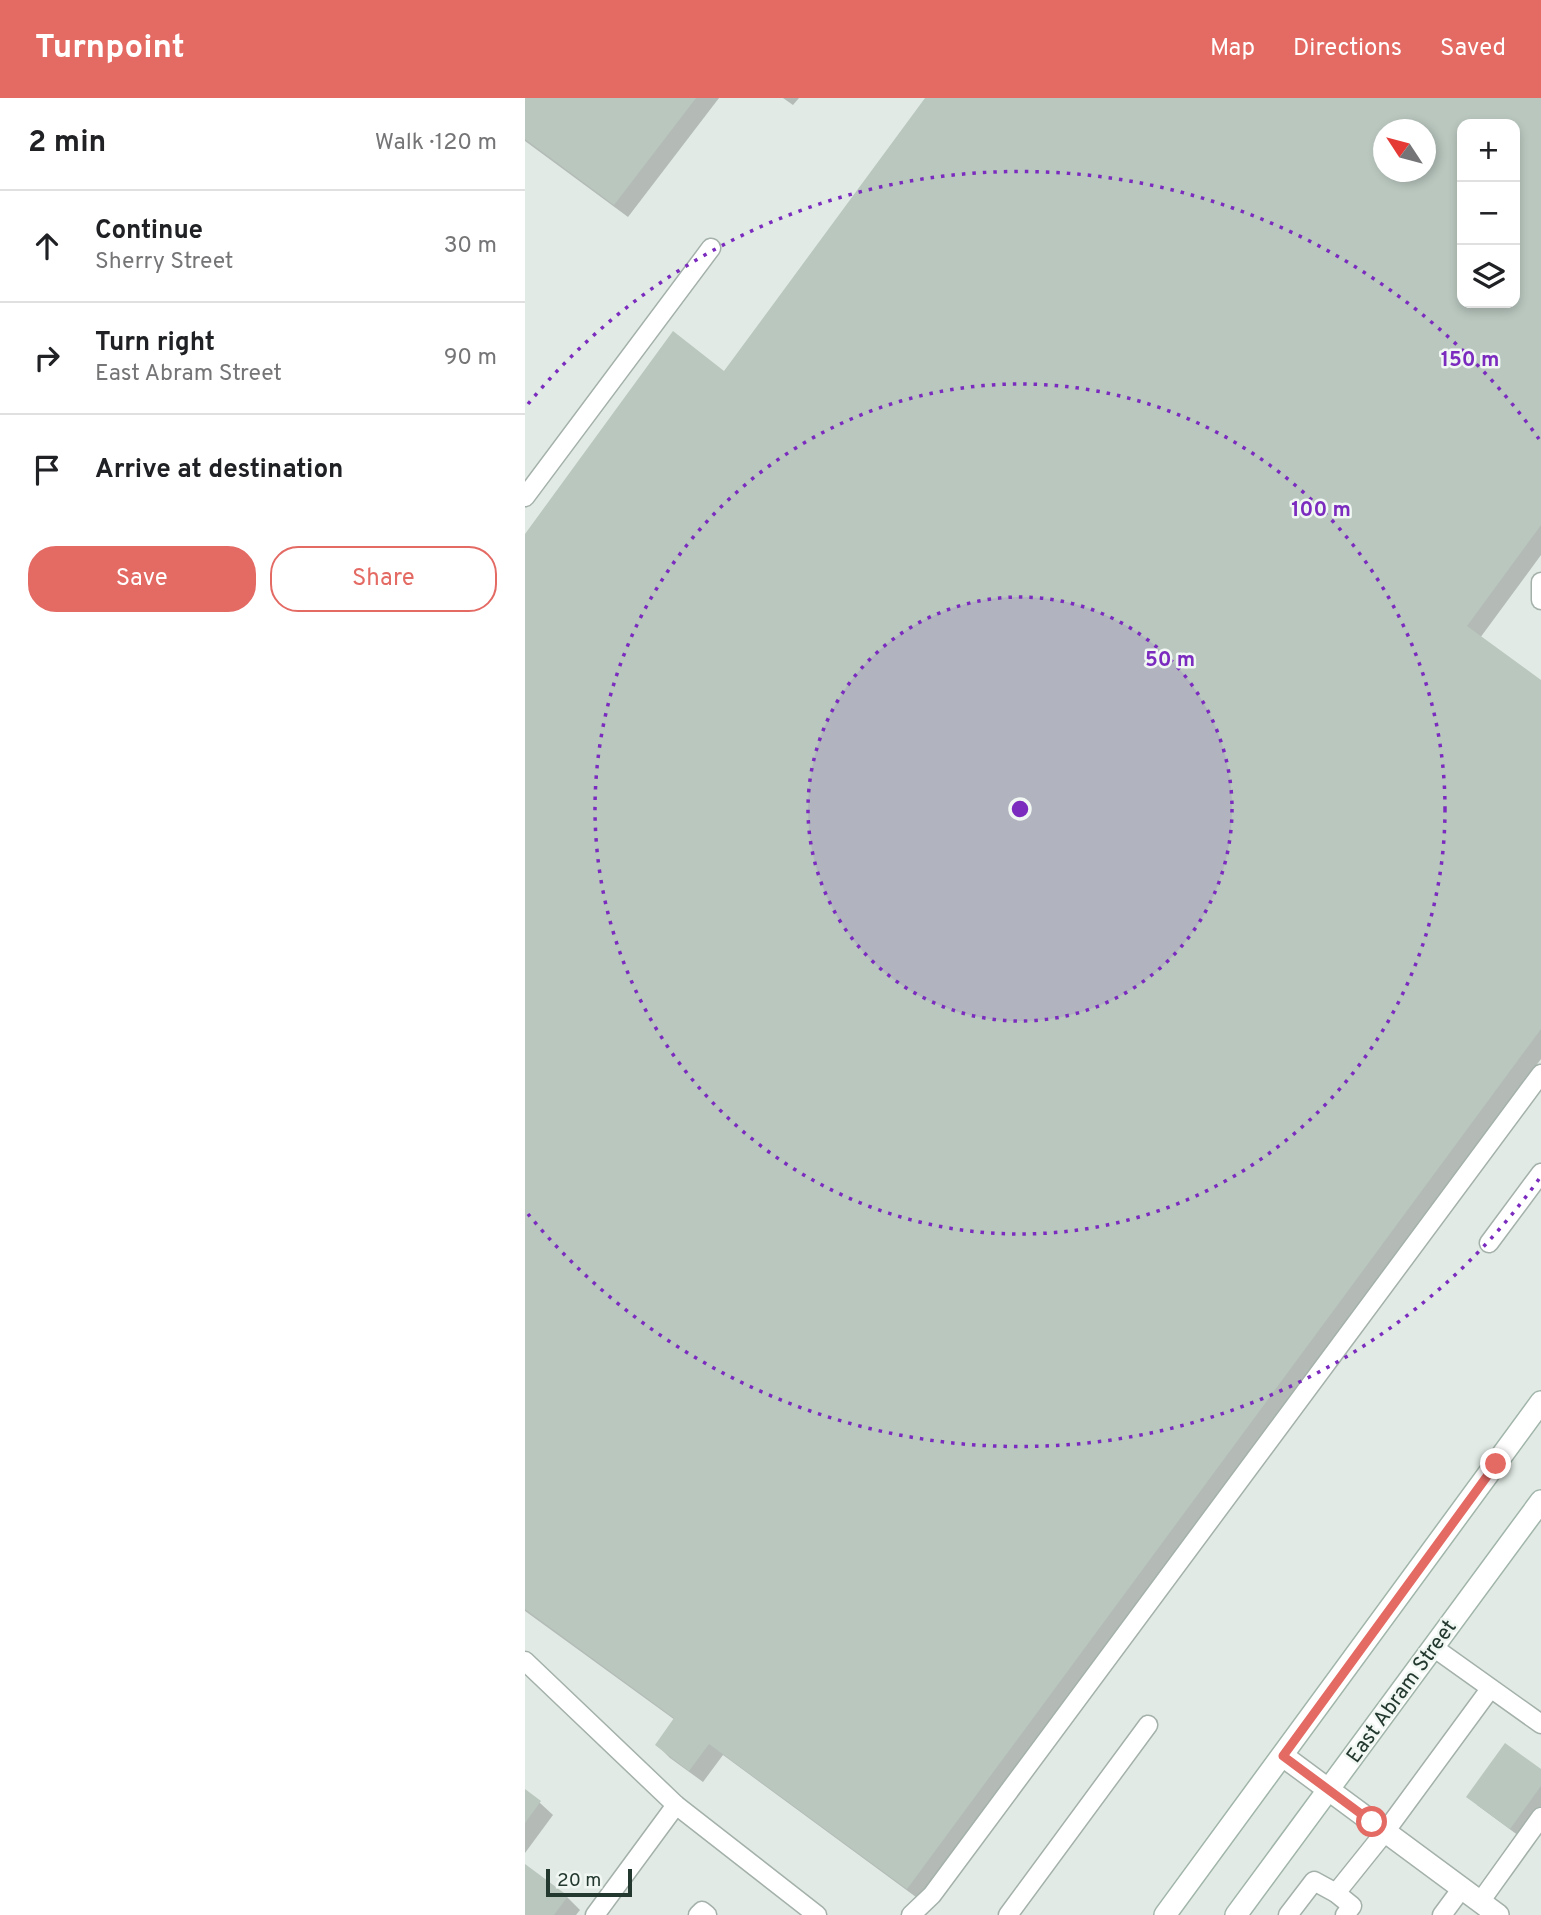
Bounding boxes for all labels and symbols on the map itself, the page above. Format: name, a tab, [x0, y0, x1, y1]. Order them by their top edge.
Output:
north arrow	[1373, 119, 1436, 182]
text: 150 m	[1441, 347, 1499, 374]
text: 100 m	[1291, 497, 1351, 524]
text: 50 m	[1145, 647, 1195, 674]
centre of rings	[1008, 797, 1032, 821]
route end	[1480, 1448, 1511, 1479]
street label: East Abram Street	[1341, 1615, 1463, 1769]
route start	[1356, 1806, 1387, 1837]
scale bar	[546, 1866, 632, 1898]

